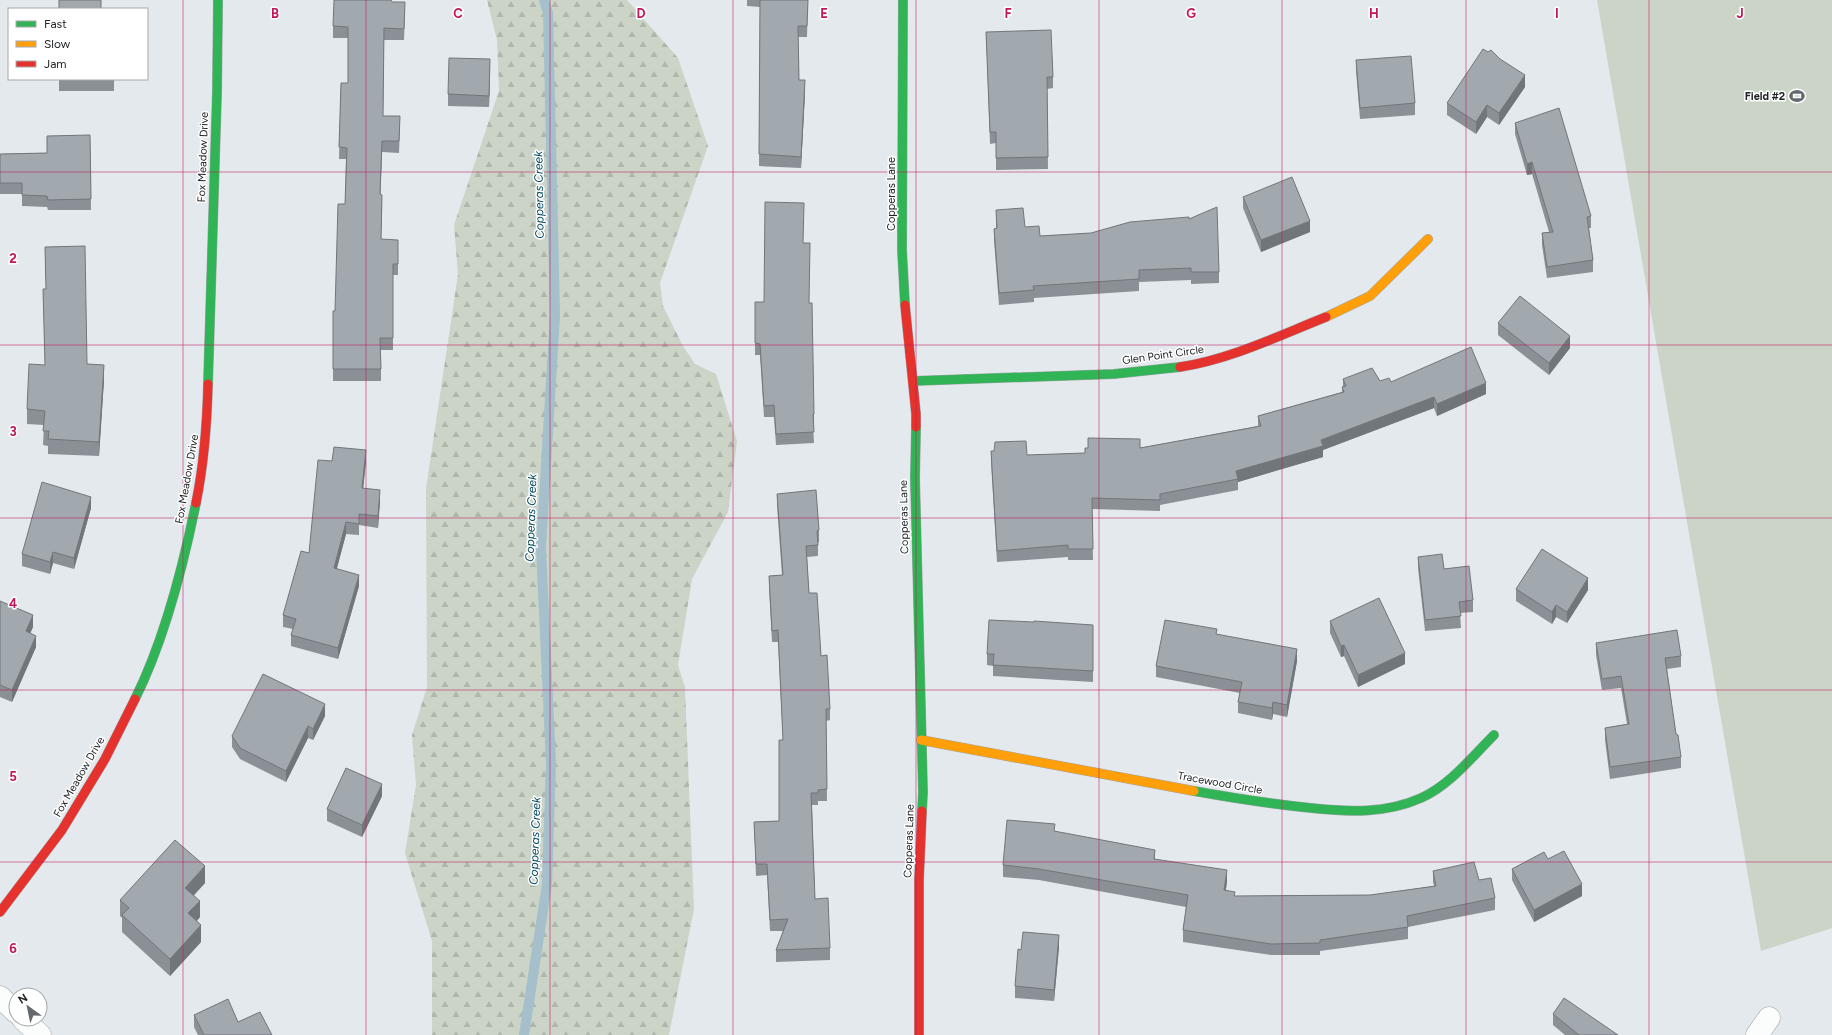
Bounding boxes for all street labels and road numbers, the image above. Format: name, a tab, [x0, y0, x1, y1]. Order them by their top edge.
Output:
street label: Fox Meadow Drive	[195, 112, 211, 202]
street label: Copperas Lane	[885, 157, 898, 231]
street label: Glen Point Circle	[1121, 343, 1205, 367]
street label: Fox Meadow Drive	[173, 433, 201, 525]
street label: Copperas Lane	[897, 480, 911, 554]
street label: Fox Meadow Drive	[51, 735, 107, 819]
street label: Tracewood Circle	[1177, 769, 1263, 797]
street label: Copperas Lane	[901, 804, 917, 878]

